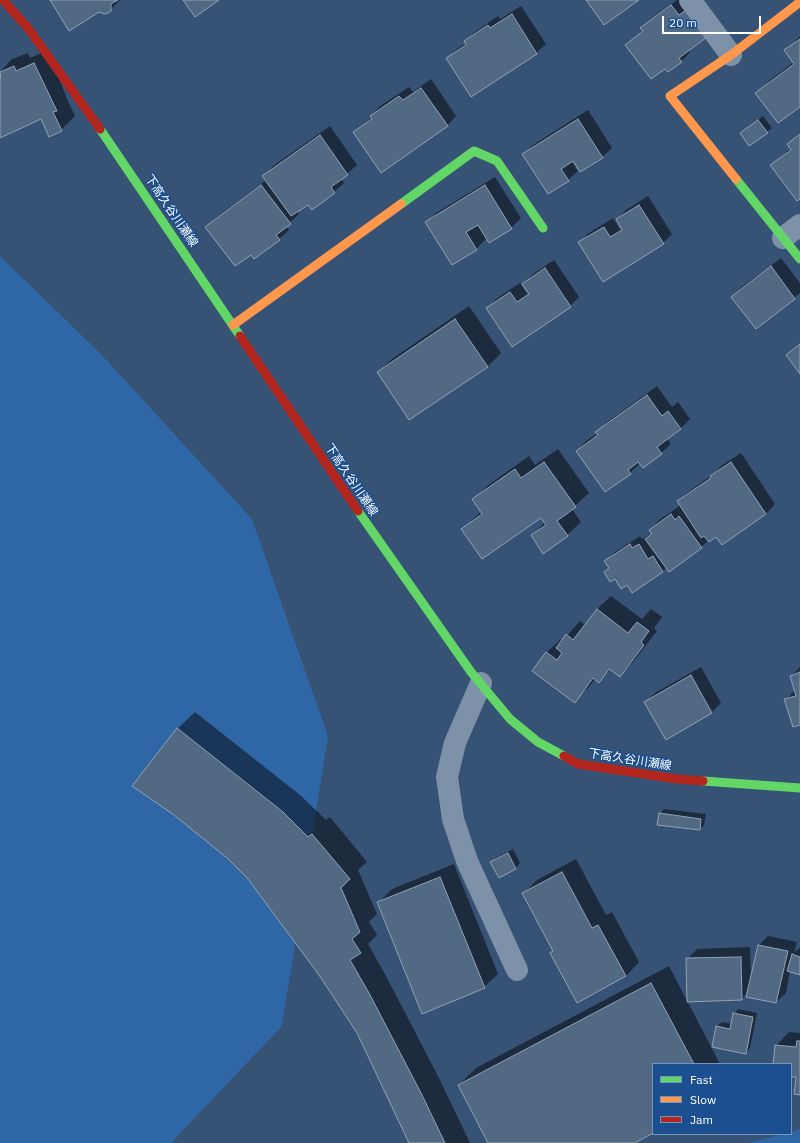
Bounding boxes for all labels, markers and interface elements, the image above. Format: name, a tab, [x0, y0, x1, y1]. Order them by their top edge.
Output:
scale bar	[664, 8, 763, 34]
text: 20 m	[669, 15, 697, 30]
street label: 下高久谷川瀬線	[142, 172, 200, 250]
street label: 下高久谷川瀬線	[322, 441, 380, 519]
street label: 下高久谷川瀬線	[587, 746, 673, 774]
legend	[652, 1063, 792, 1135]
text: Fast	[690, 1072, 713, 1087]
text: Slow	[690, 1092, 716, 1107]
text: Jam	[690, 1112, 713, 1127]

